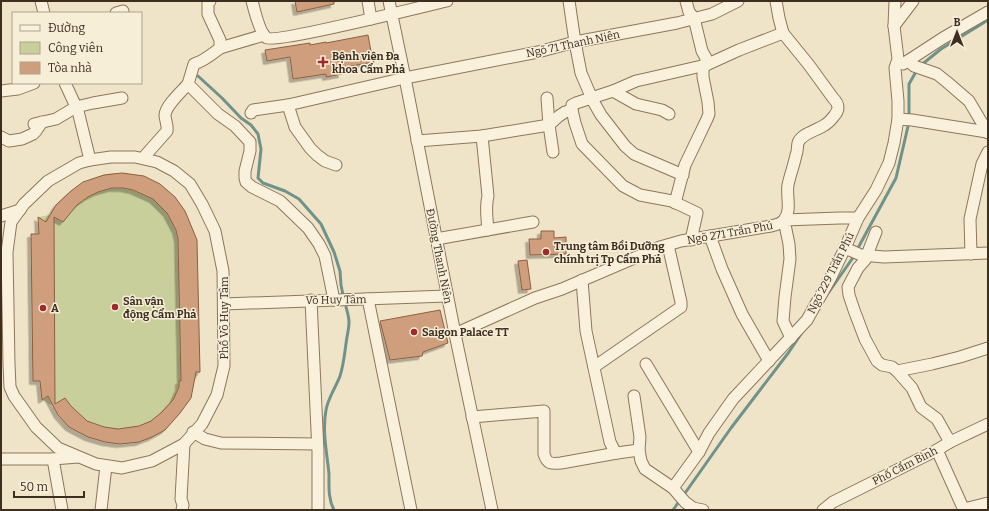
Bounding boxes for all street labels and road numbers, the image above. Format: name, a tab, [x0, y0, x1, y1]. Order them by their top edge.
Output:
street label: Ngõ 71 Thanh Niên	[525, 28, 621, 60]
street label: Đường Thanh Niên	[423, 207, 455, 305]
street label: Ngõ 271 Trần Phú	[686, 218, 774, 247]
street label: Ngõ 229 Trần Phú	[804, 230, 857, 316]
street label: Phố Võ Huy Tâm	[217, 276, 231, 359]
street label: Võ Huy Tâm	[305, 293, 367, 307]
street label: Phố Cẩm Bình	[870, 443, 940, 488]

